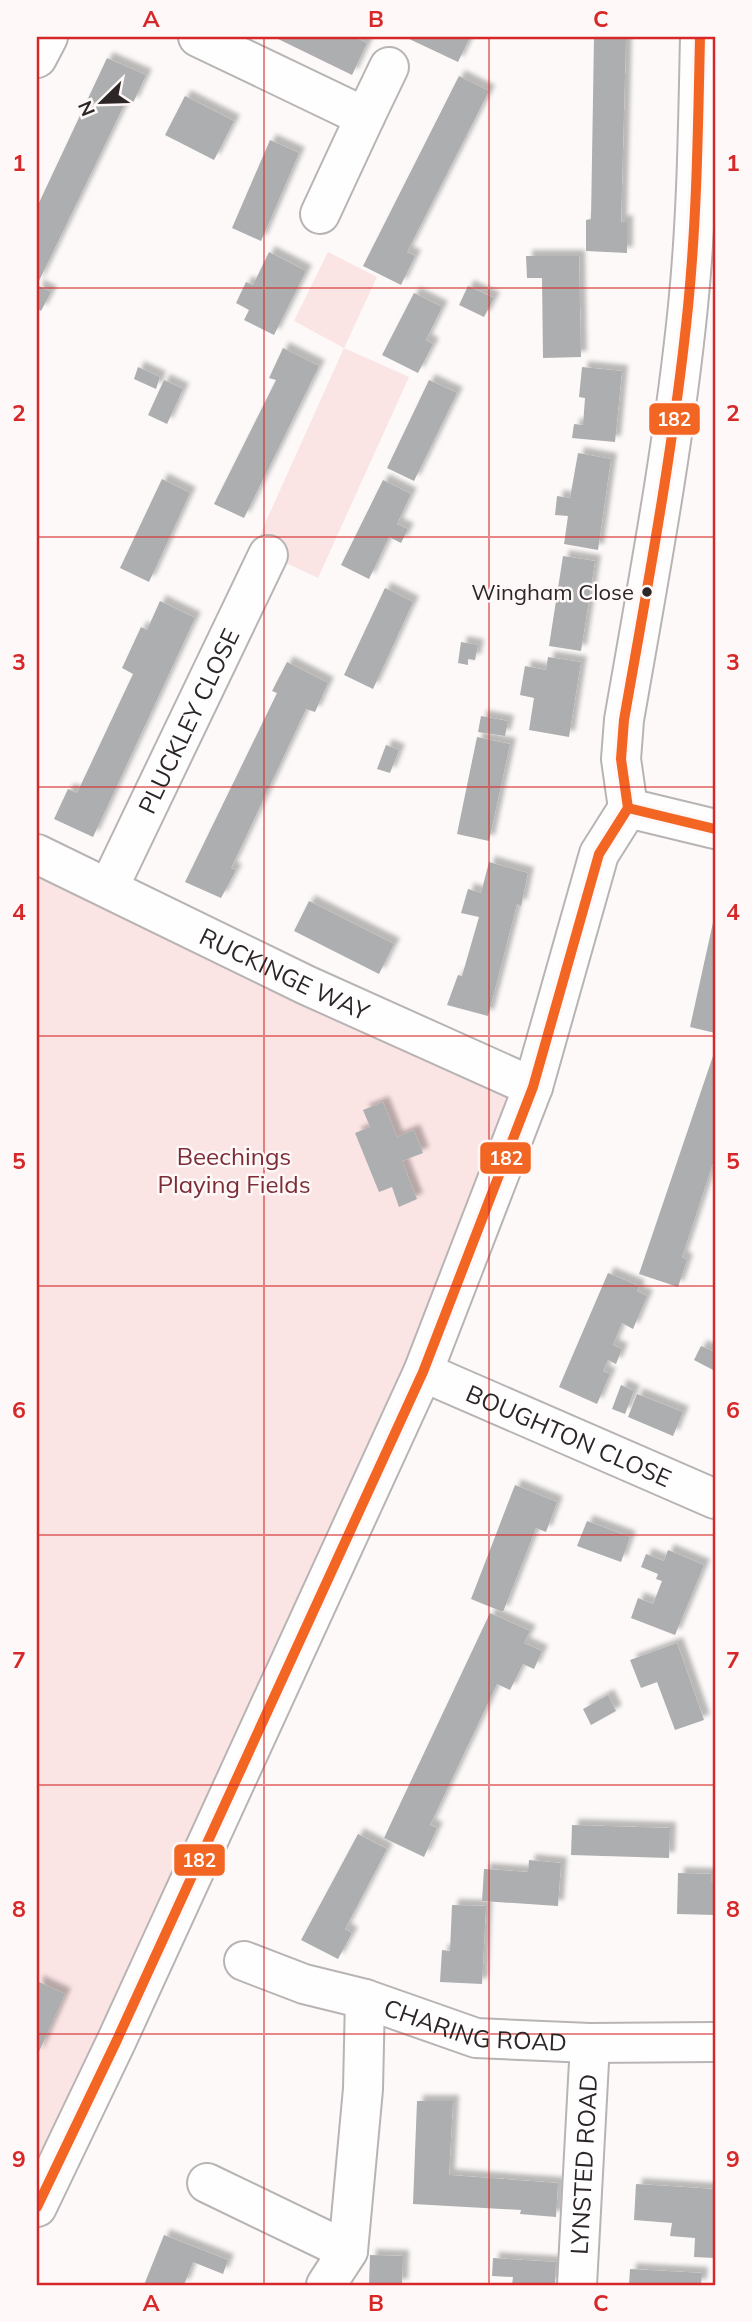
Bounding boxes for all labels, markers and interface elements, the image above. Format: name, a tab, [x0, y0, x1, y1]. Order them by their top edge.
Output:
text: A	[142, 4, 160, 33]
text: B	[368, 4, 384, 33]
text: C	[593, 4, 609, 33]
north arrow	[66, 66, 136, 136]
text: N	[73, 97, 100, 120]
text: 1	[12, 148, 26, 177]
text: 1	[726, 148, 740, 177]
text: 2	[12, 398, 26, 427]
text: 2	[726, 398, 740, 427]
line badge: 182	[648, 402, 701, 436]
text: 182	[657, 407, 691, 431]
place label: Wingham Close	[471, 578, 634, 606]
marker: Wingham Close	[640, 585, 654, 599]
street label: PLUCKLEY CLOSE	[131, 624, 245, 818]
text: 3	[12, 647, 26, 676]
text: 3	[726, 647, 740, 676]
text: 4	[12, 897, 26, 926]
text: 4	[726, 897, 740, 926]
street label: RUCKINGE WAY	[195, 921, 374, 1027]
park label: Beechings Playing Fields	[157, 1141, 311, 1199]
line badge: 182	[479, 1141, 532, 1175]
text: 5	[12, 1146, 26, 1175]
text: 182	[489, 1146, 523, 1170]
text: 5	[726, 1146, 740, 1175]
street label: BOUGHTON CLOSE	[462, 1378, 676, 1493]
text: 6	[12, 1395, 26, 1424]
text: 6	[726, 1395, 740, 1424]
text: 7	[12, 1645, 26, 1674]
text: 7	[726, 1645, 740, 1674]
line badge: 182	[173, 1843, 226, 1877]
text: 182	[182, 1848, 216, 1872]
text: 8	[12, 1894, 26, 1923]
text: 8	[726, 1894, 740, 1923]
street label: CHARING ROAD	[380, 1992, 568, 2057]
street label: LYNSTED ROAD	[564, 2073, 603, 2255]
text: 9	[12, 2144, 26, 2173]
text: 9	[726, 2144, 740, 2173]
text: A	[142, 2288, 160, 2317]
text: B	[368, 2288, 384, 2317]
text: C	[593, 2288, 609, 2317]

